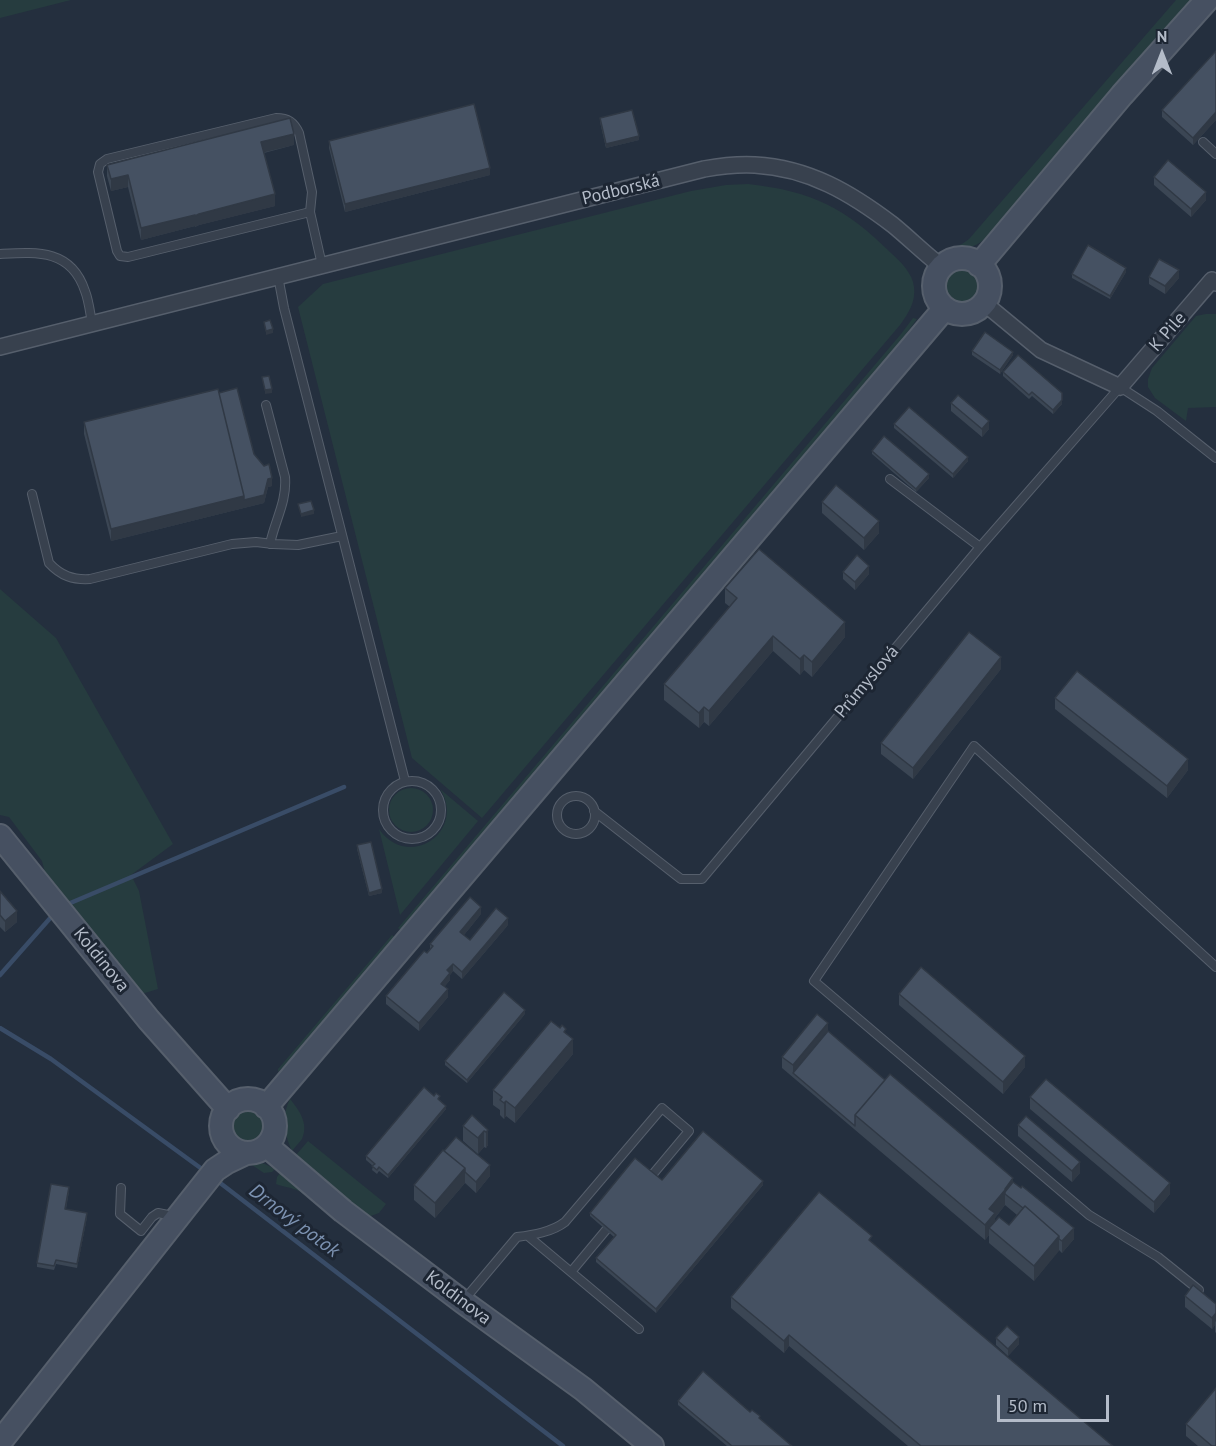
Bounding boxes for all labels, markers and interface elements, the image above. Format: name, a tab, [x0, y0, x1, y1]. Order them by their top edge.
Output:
north arrow	[1132, 24, 1192, 84]
text: N	[1157, 26, 1167, 46]
street label: Podborská	[580, 170, 662, 210]
street label: K Pile	[1145, 308, 1191, 356]
street label: Průmyslová	[830, 641, 904, 723]
street label: Koldinova	[69, 924, 133, 996]
water label: Drnový potok	[244, 1179, 344, 1263]
street label: Koldinova	[421, 1266, 495, 1330]
scale bar	[1000, 1383, 1112, 1421]
text: 50 m	[1008, 1394, 1047, 1417]

